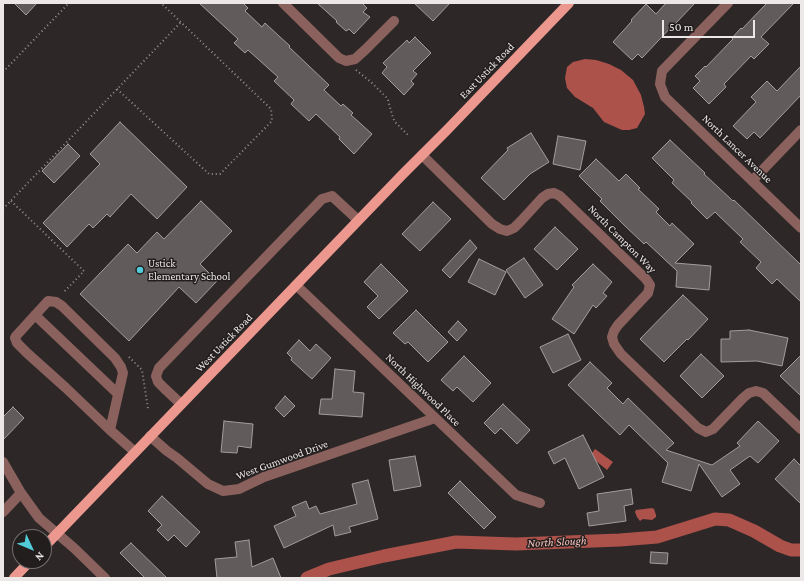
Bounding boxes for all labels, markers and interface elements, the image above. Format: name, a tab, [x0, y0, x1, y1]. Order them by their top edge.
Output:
scale bar	[664, 12, 757, 38]
text: 50 m	[669, 20, 693, 34]
street label: East Ustick Road	[457, 40, 517, 102]
street label: North Lancer Avenue	[699, 112, 775, 186]
street label: North Campton Way	[585, 202, 659, 276]
place label: Ustick Elementary School	[148, 257, 230, 283]
marker: Ustick Elementary School	[135, 265, 145, 275]
street label: West Ustick Road	[193, 311, 255, 375]
street label: North Highwood Place	[383, 351, 463, 429]
street label: West Gumwood Drive	[234, 437, 330, 483]
north arrow	[12, 529, 52, 569]
water label: North Slough	[527, 533, 587, 551]
text: N	[33, 550, 47, 564]

